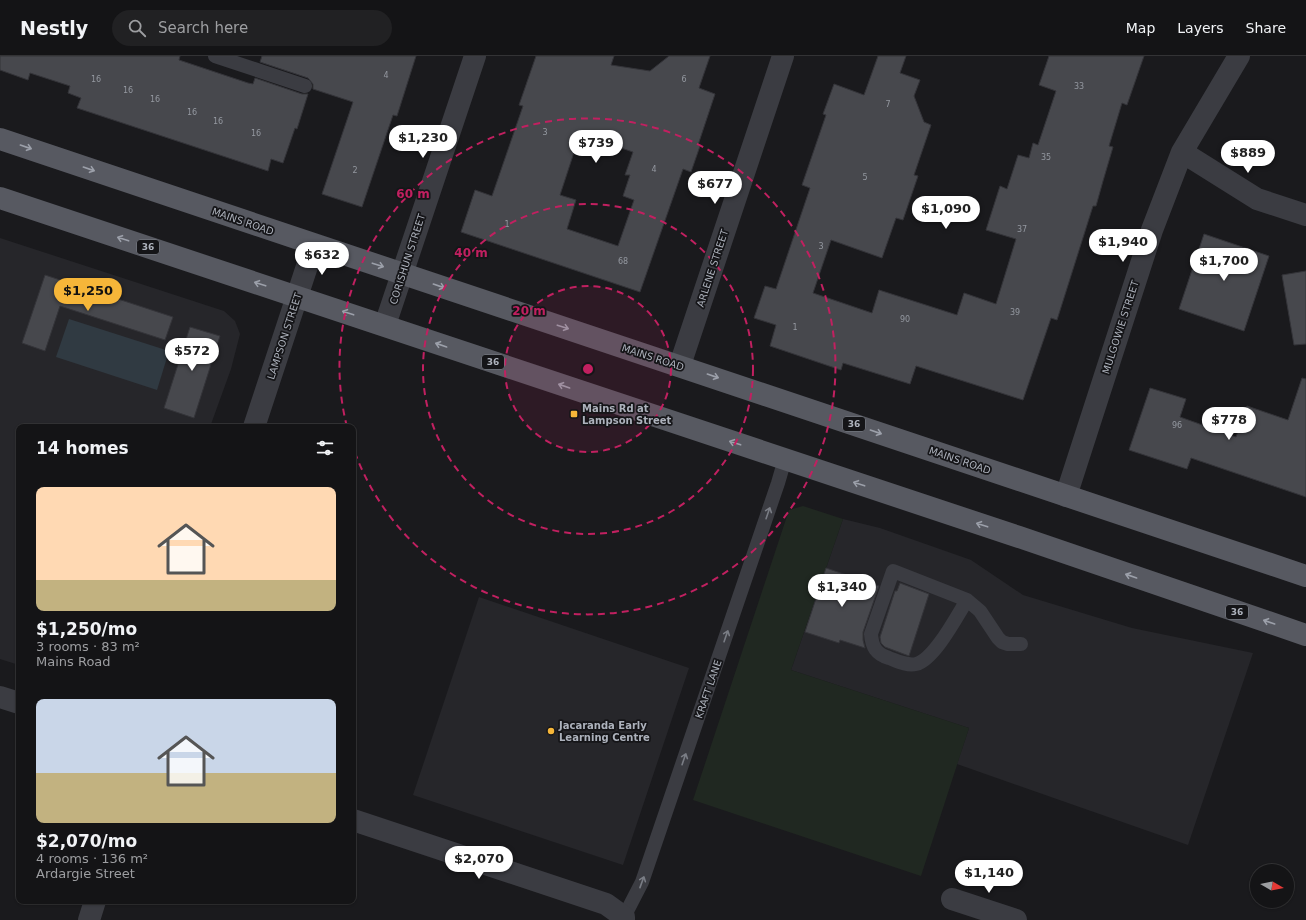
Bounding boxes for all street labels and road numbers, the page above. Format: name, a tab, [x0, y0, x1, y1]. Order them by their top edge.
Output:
street label: MAINS ROAD	[211, 206, 275, 237]
street label: CORISHUN STREET	[388, 212, 428, 306]
street label: ARLENE STREET	[695, 227, 730, 308]
road number: 36	[137, 240, 159, 254]
street label: MULGOWIE STREET	[1100, 278, 1141, 375]
street label: LAMPSON STREET	[265, 291, 304, 381]
street label: MAINS ROAD	[620, 342, 686, 373]
road number: 36	[482, 355, 504, 369]
road number: 36	[843, 417, 865, 431]
street label: MAINS ROAD	[928, 445, 992, 476]
road number: 36	[1226, 605, 1248, 619]
street label: KRAFT LANE	[693, 658, 724, 720]

